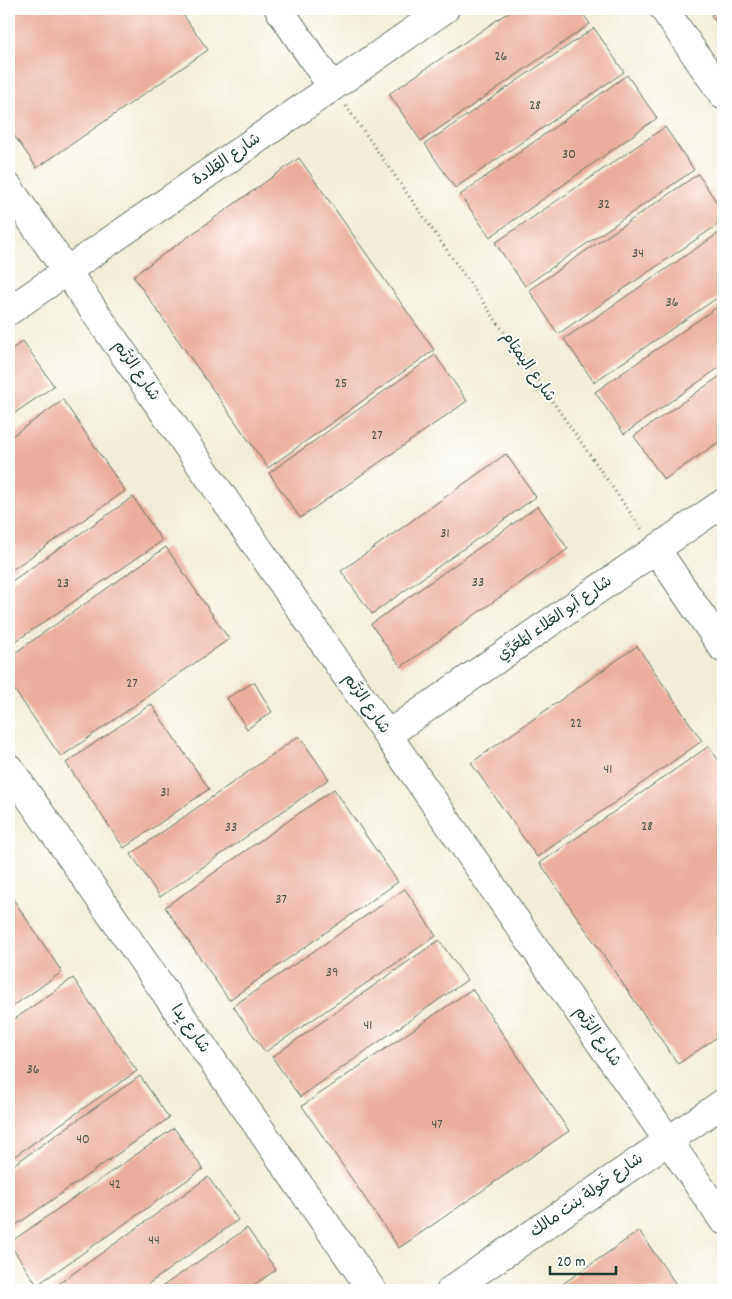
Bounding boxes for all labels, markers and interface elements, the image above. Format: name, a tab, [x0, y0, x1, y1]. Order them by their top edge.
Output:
house number: 26	[495, 47, 508, 67]
house number: 28	[529, 96, 541, 116]
street label: شارع القِلادة	[188, 128, 266, 192]
house number: 30	[562, 145, 576, 165]
house number: 32	[598, 195, 610, 215]
house number: 34	[632, 244, 644, 264]
house number: 36	[665, 293, 679, 313]
street label: شارع اليميَام	[495, 327, 561, 407]
street label: شارع الرُتَم	[107, 336, 165, 406]
house number: 25	[335, 374, 347, 394]
house number: 27	[371, 426, 383, 446]
house number: 31	[440, 524, 450, 544]
street label: شارع أبو العَلاء المَعَرِّي	[493, 571, 617, 667]
house number: 33	[472, 573, 484, 593]
house number: 23	[57, 574, 69, 594]
street label: شارع الرُتَم	[337, 669, 395, 739]
house number: 27	[126, 674, 138, 694]
house number: 22	[570, 714, 582, 734]
house number: 41	[604, 760, 612, 780]
house number: 31	[160, 783, 170, 803]
house number: 28	[641, 817, 653, 837]
house number: 33	[225, 818, 237, 838]
house number: 37	[275, 890, 287, 910]
house number: 39	[326, 963, 338, 983]
street label: شارع يِدا	[165, 1000, 215, 1058]
street label: شارع الرُتَم	[568, 1002, 626, 1072]
house number: 41	[364, 1016, 372, 1036]
house number: 36	[26, 1060, 40, 1080]
house number: 47	[431, 1115, 443, 1135]
house number: 40	[76, 1130, 90, 1150]
street label: شارع خَولة بنت مالك	[526, 1148, 648, 1244]
house number: 42	[109, 1175, 121, 1195]
house number: 44	[148, 1231, 160, 1251]
scale bar	[550, 1244, 616, 1276]
text: 20 m	[557, 1252, 585, 1274]

